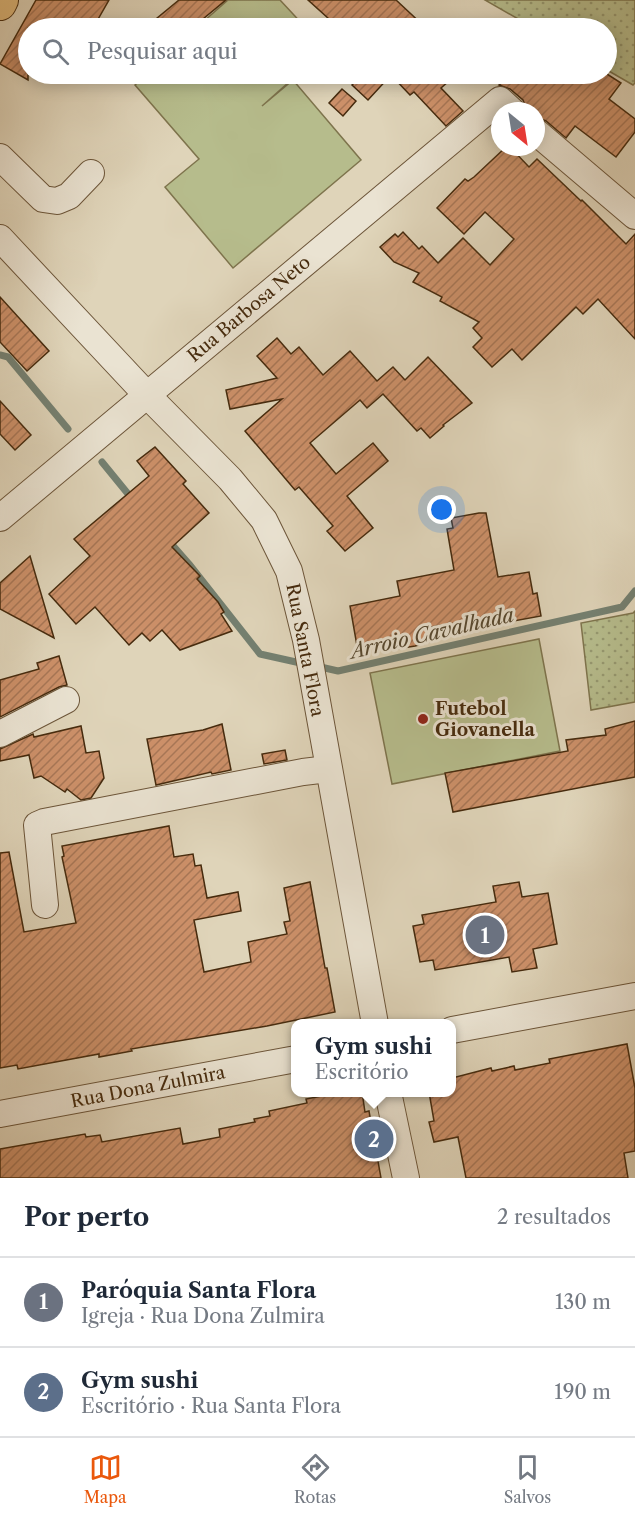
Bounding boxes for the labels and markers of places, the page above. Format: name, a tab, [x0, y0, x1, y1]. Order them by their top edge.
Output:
place label: Futebol Giovanella	[435, 698, 536, 741]
marker: Futebol Giovanella	[416, 712, 430, 726]
pin: 1	[466, 912, 504, 958]
pin: 2	[354, 1116, 394, 1162]

